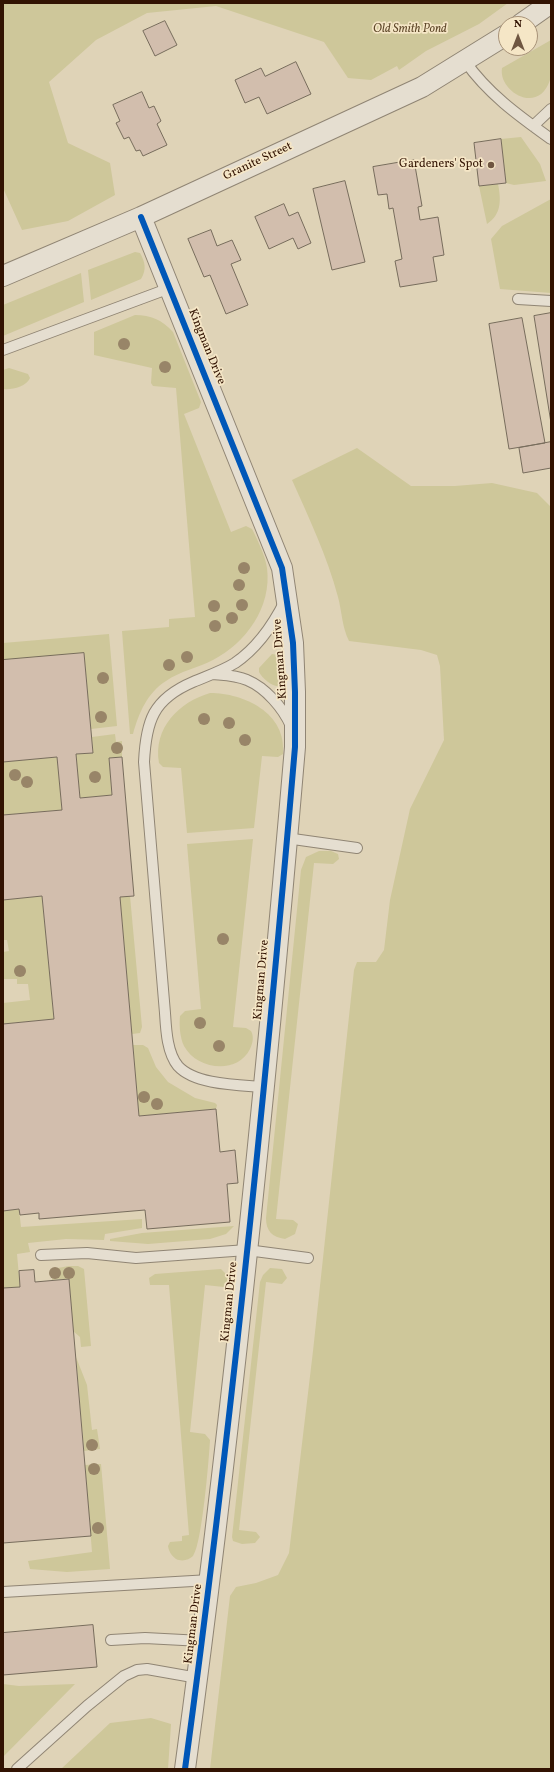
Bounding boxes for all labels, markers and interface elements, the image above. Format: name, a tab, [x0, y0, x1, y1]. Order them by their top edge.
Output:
north arrow	[498, 16, 538, 56]
text: N	[514, 17, 522, 32]
park label: Old Smith Pond	[373, 23, 447, 37]
street label: Granite Street	[221, 140, 295, 184]
place label: Gardeners' Spot	[399, 158, 483, 172]
marker: Gardeners' Spot	[486, 160, 496, 170]
street label: Kingman Drive	[184, 307, 228, 387]
street label: Kingman Drive	[271, 618, 291, 700]
street label: Kingman Drive	[251, 939, 273, 1021]
street label: Kingman Drive	[219, 1261, 241, 1343]
street label: Kingman Drive	[182, 1583, 206, 1665]

